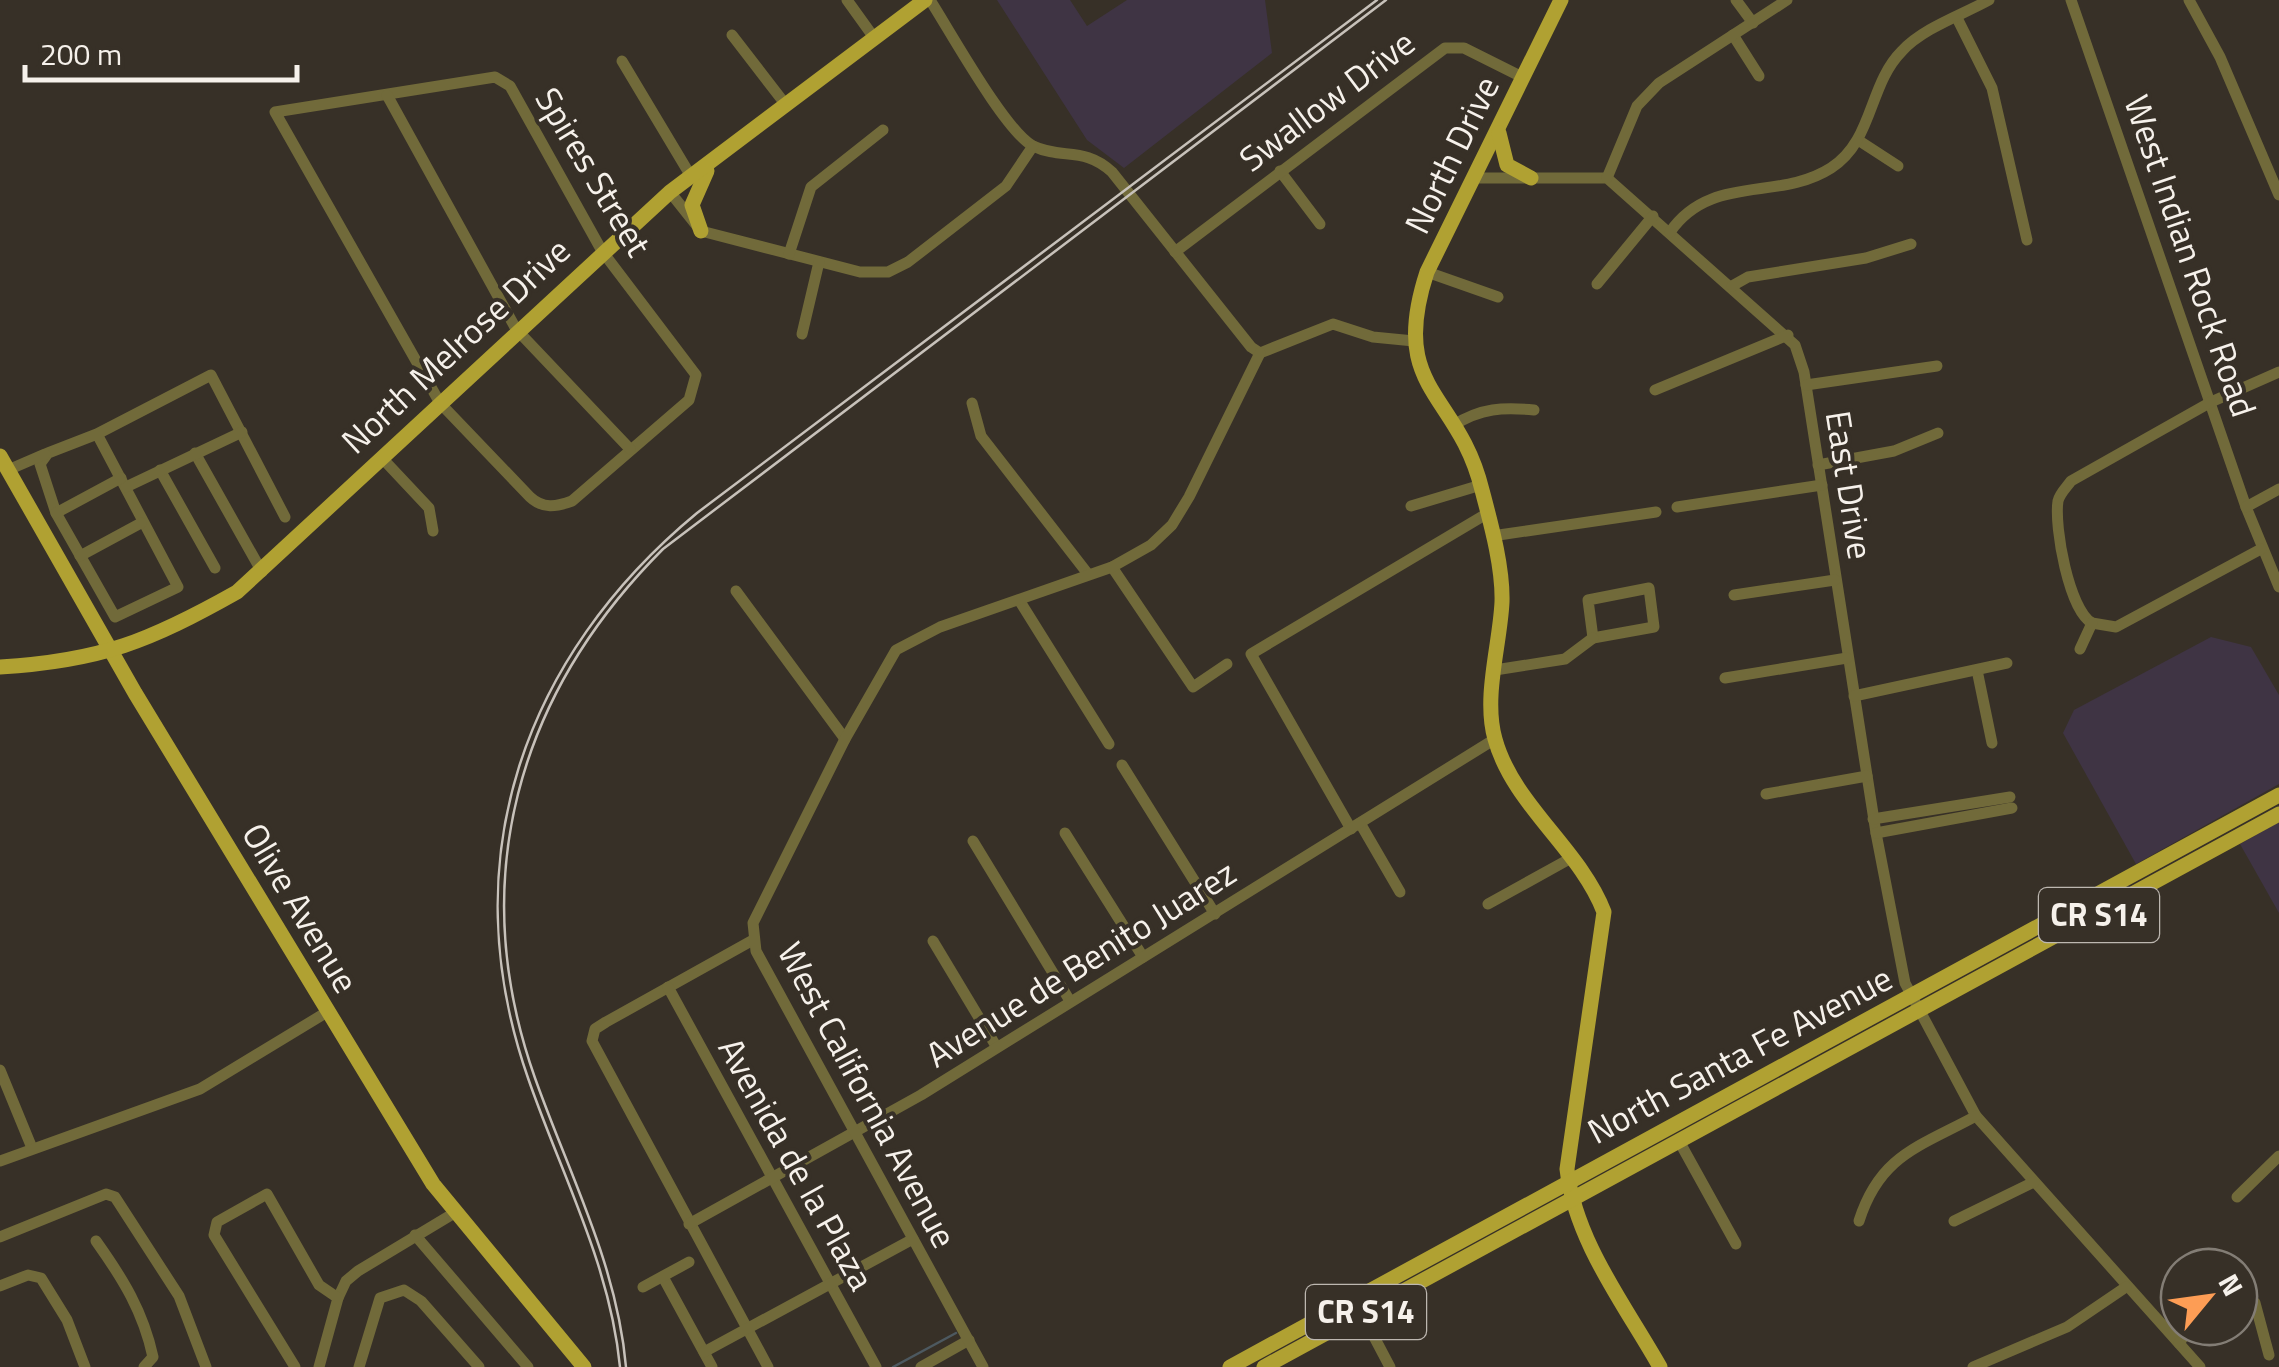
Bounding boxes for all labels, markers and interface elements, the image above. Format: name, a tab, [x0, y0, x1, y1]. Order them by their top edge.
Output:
street label: Swallow Drive	[1227, 16, 1426, 184]
scale bar	[25, 20, 298, 82]
text: 200 m	[40, 31, 122, 77]
street label: North Drive	[1390, 67, 1513, 243]
street label: Spires Street	[522, 77, 666, 266]
street label: West Indian Rock Road	[2111, 88, 2271, 424]
street label: North Melrose Drive	[329, 224, 582, 466]
street label: East Drive	[1812, 407, 1888, 563]
street label: Olive Avenue	[229, 812, 373, 1003]
street label: Avenue de Benito Juarez	[915, 846, 1246, 1081]
road number: CR S14	[2039, 888, 2159, 942]
street label: West California Avenue	[764, 932, 971, 1257]
street label: North Santa Fe Avenue	[1578, 951, 1902, 1157]
street label: Avenida de la Plaza	[705, 1027, 889, 1300]
north arrow	[2159, 1247, 2259, 1347]
text: N	[2208, 1266, 2255, 1304]
road number: CR S14	[1306, 1285, 1426, 1339]

